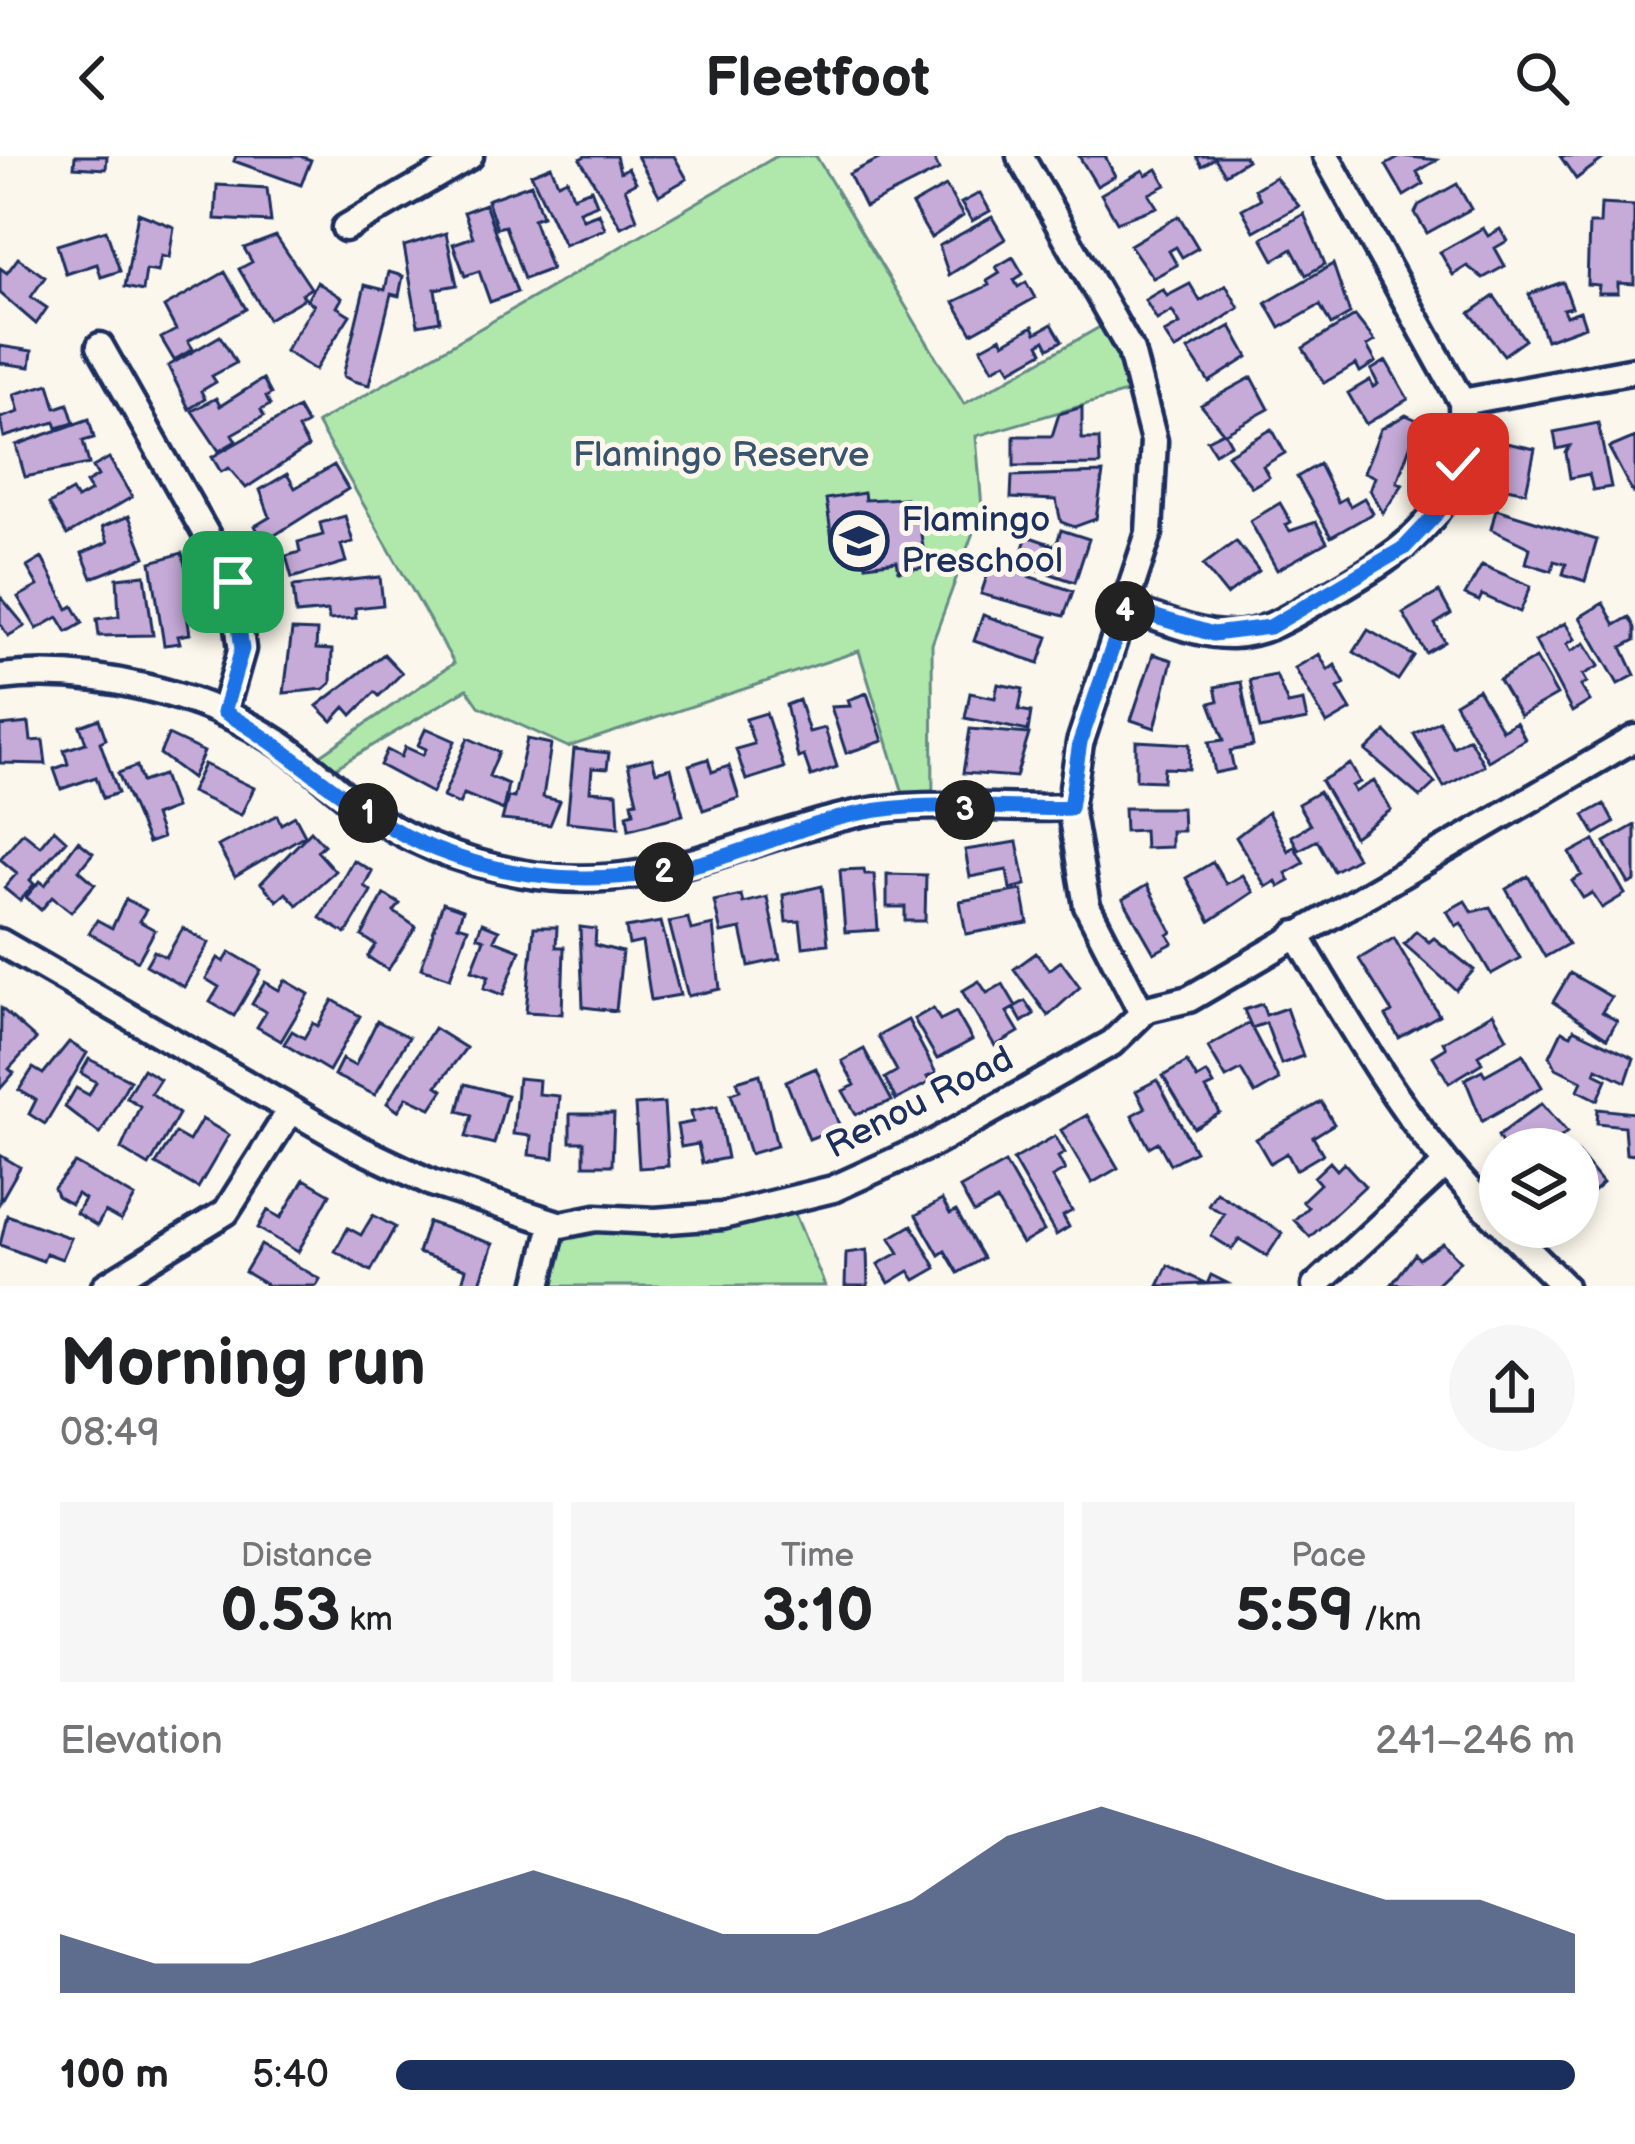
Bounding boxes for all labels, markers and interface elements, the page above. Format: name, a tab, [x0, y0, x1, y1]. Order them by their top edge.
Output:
icon: back	[60, 45, 126, 111]
icon: search	[1509, 45, 1575, 111]
text: Fleetfoot	[705, 46, 930, 111]
pin	[1407, 413, 1509, 515]
icon: check	[1425, 431, 1491, 497]
park label: Flamingo Reserve	[573, 434, 869, 477]
place label: Flamingo Preschool	[901, 499, 1063, 583]
school or university icon: Flamingo Preschool	[828, 510, 890, 572]
pin	[182, 531, 284, 633]
icon: arrive	[200, 549, 266, 615]
pin: 4	[1095, 581, 1155, 641]
text: 4	[1115, 591, 1135, 631]
pin: 3	[935, 780, 995, 840]
pin: 1	[338, 783, 398, 843]
text: 3	[955, 790, 975, 830]
text: 1	[361, 793, 375, 833]
pin: 2	[634, 842, 694, 902]
text: 2	[654, 852, 674, 892]
street label: Renou Road	[819, 1038, 1021, 1168]
map controls	[1479, 1128, 1599, 1248]
button: layers	[1479, 1128, 1599, 1248]
text: Morning run	[60, 1325, 426, 1404]
button: share	[1449, 1325, 1575, 1451]
text: 08:49	[60, 1410, 160, 1457]
text: Distance	[241, 1536, 372, 1576]
text: Time	[781, 1536, 854, 1576]
text: Pace	[1291, 1536, 1366, 1576]
text: 0.53	[220, 1576, 340, 1648]
text: 3:10	[761, 1576, 874, 1648]
text: 5:59	[1235, 1576, 1354, 1648]
text: km	[340, 1600, 393, 1640]
text: /km	[1354, 1600, 1422, 1640]
text: Elevation	[60, 1718, 223, 1765]
text: 241–246 m	[1375, 1718, 1575, 1765]
text: 100 m	[60, 2052, 169, 2099]
text: 5:40	[252, 2052, 329, 2099]

